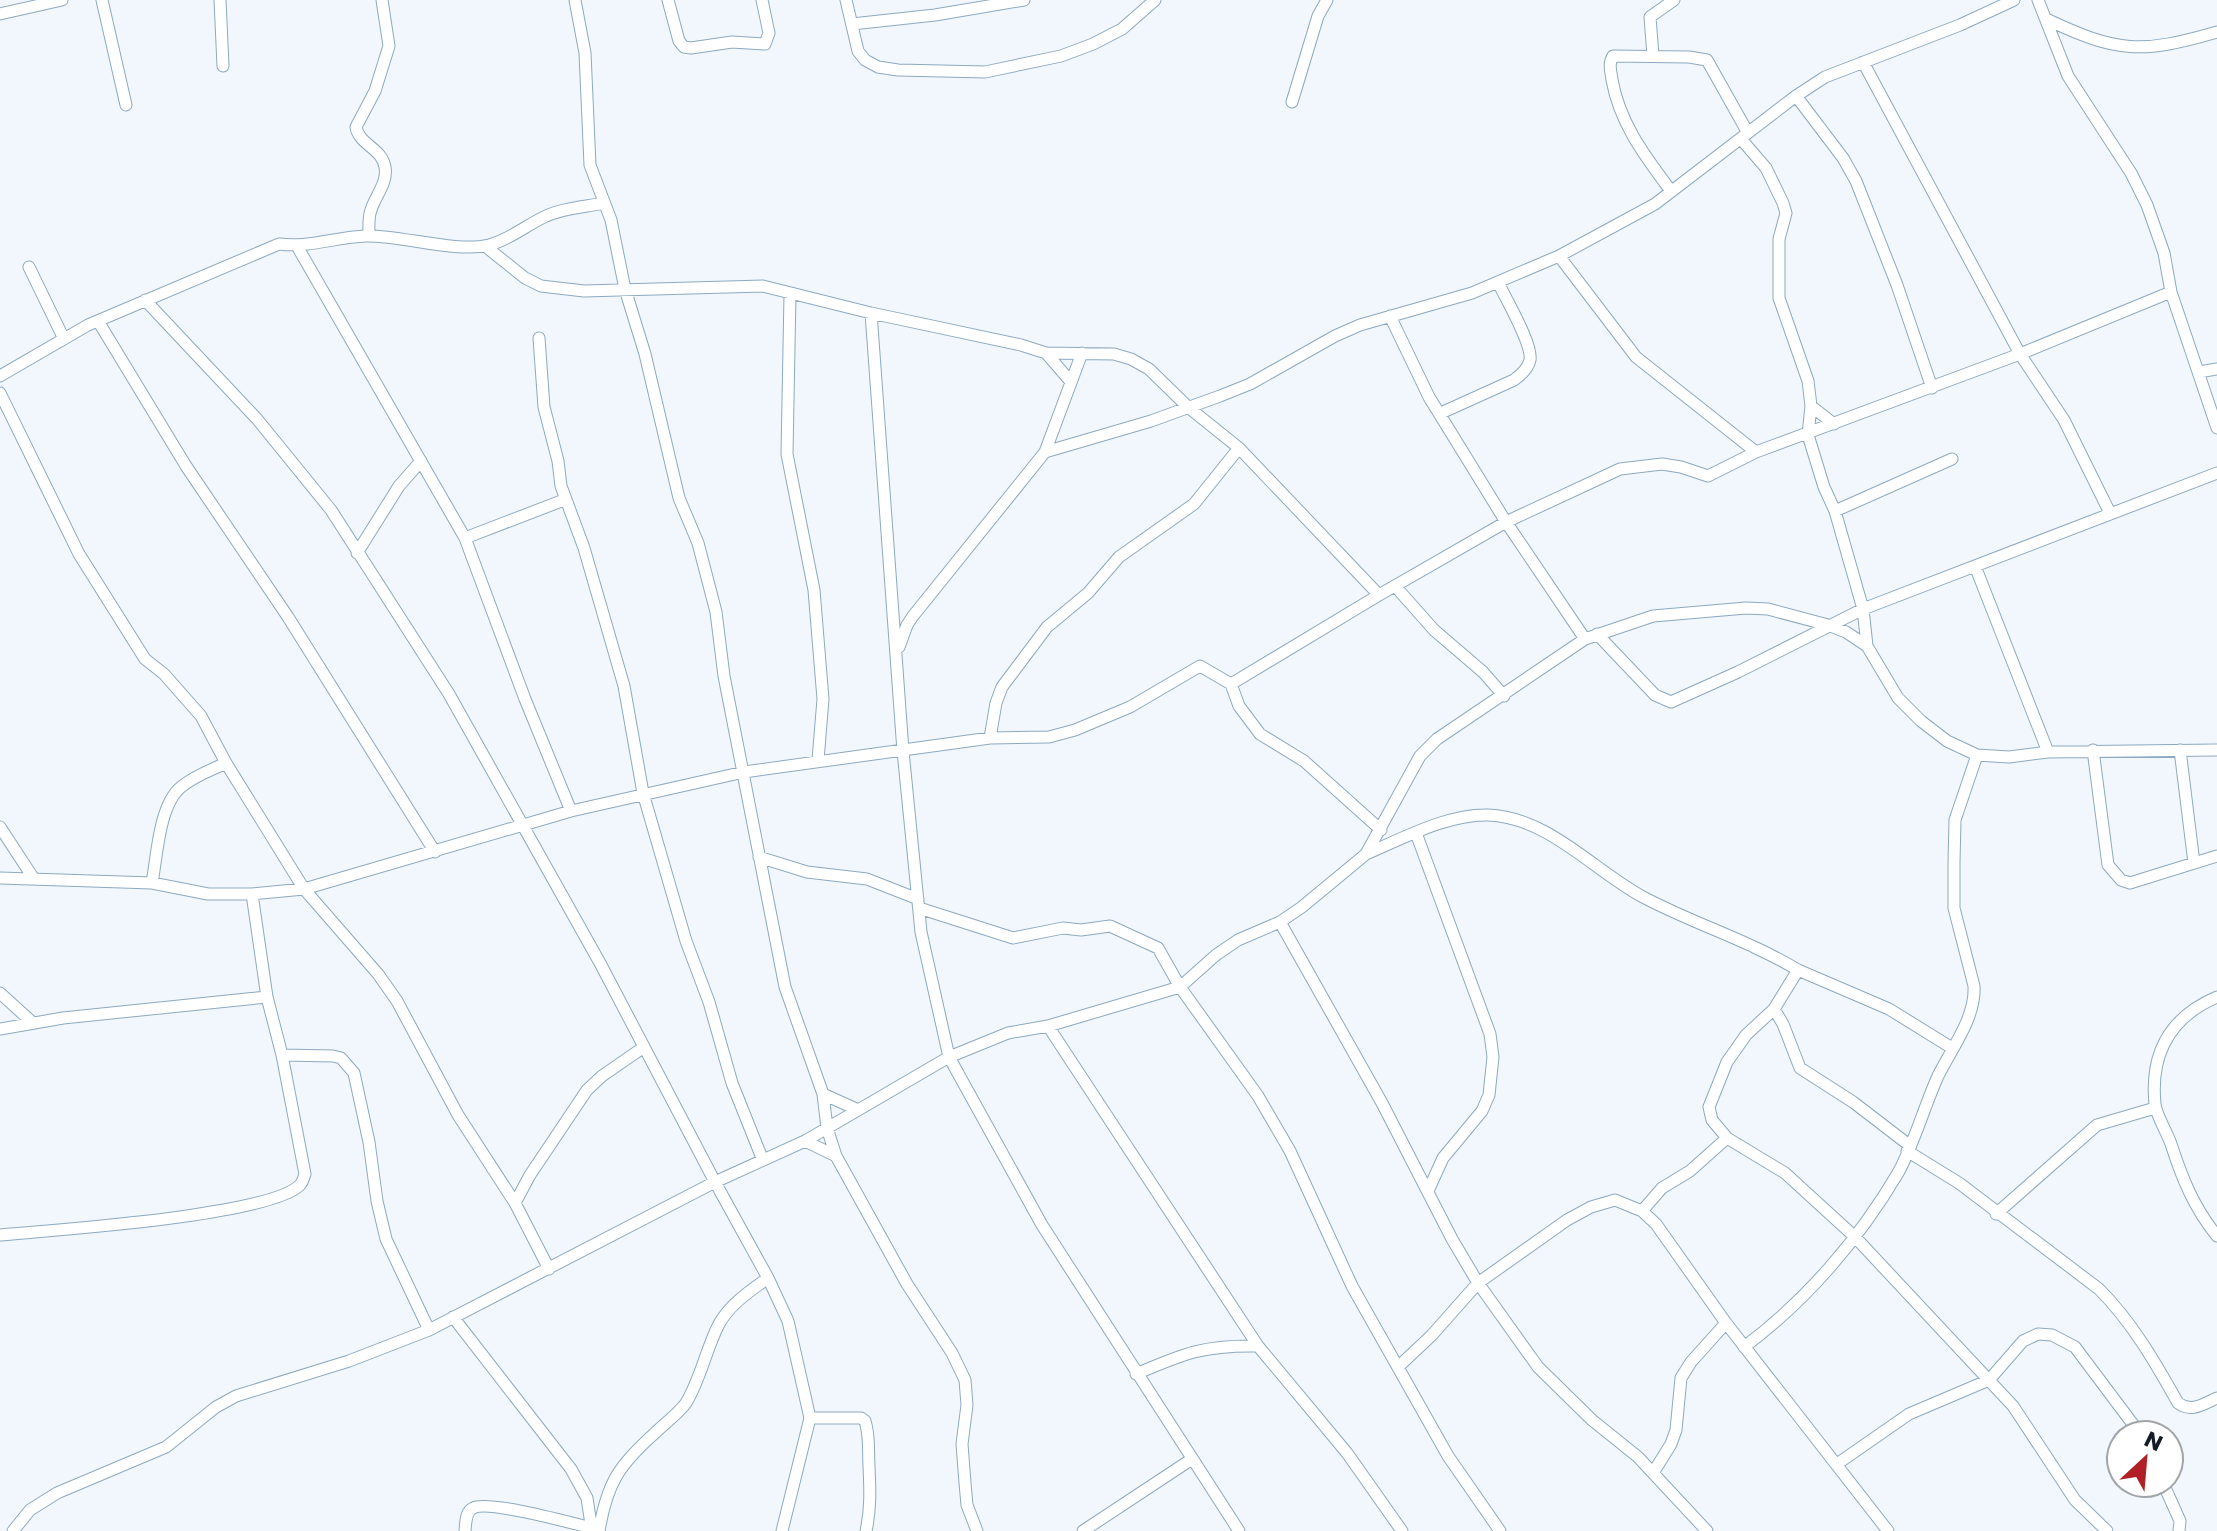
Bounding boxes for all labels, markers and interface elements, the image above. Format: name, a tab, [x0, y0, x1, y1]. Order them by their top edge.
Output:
north arrow	[2105, 1419, 2185, 1499]
text: N	[2139, 1424, 2168, 1459]

